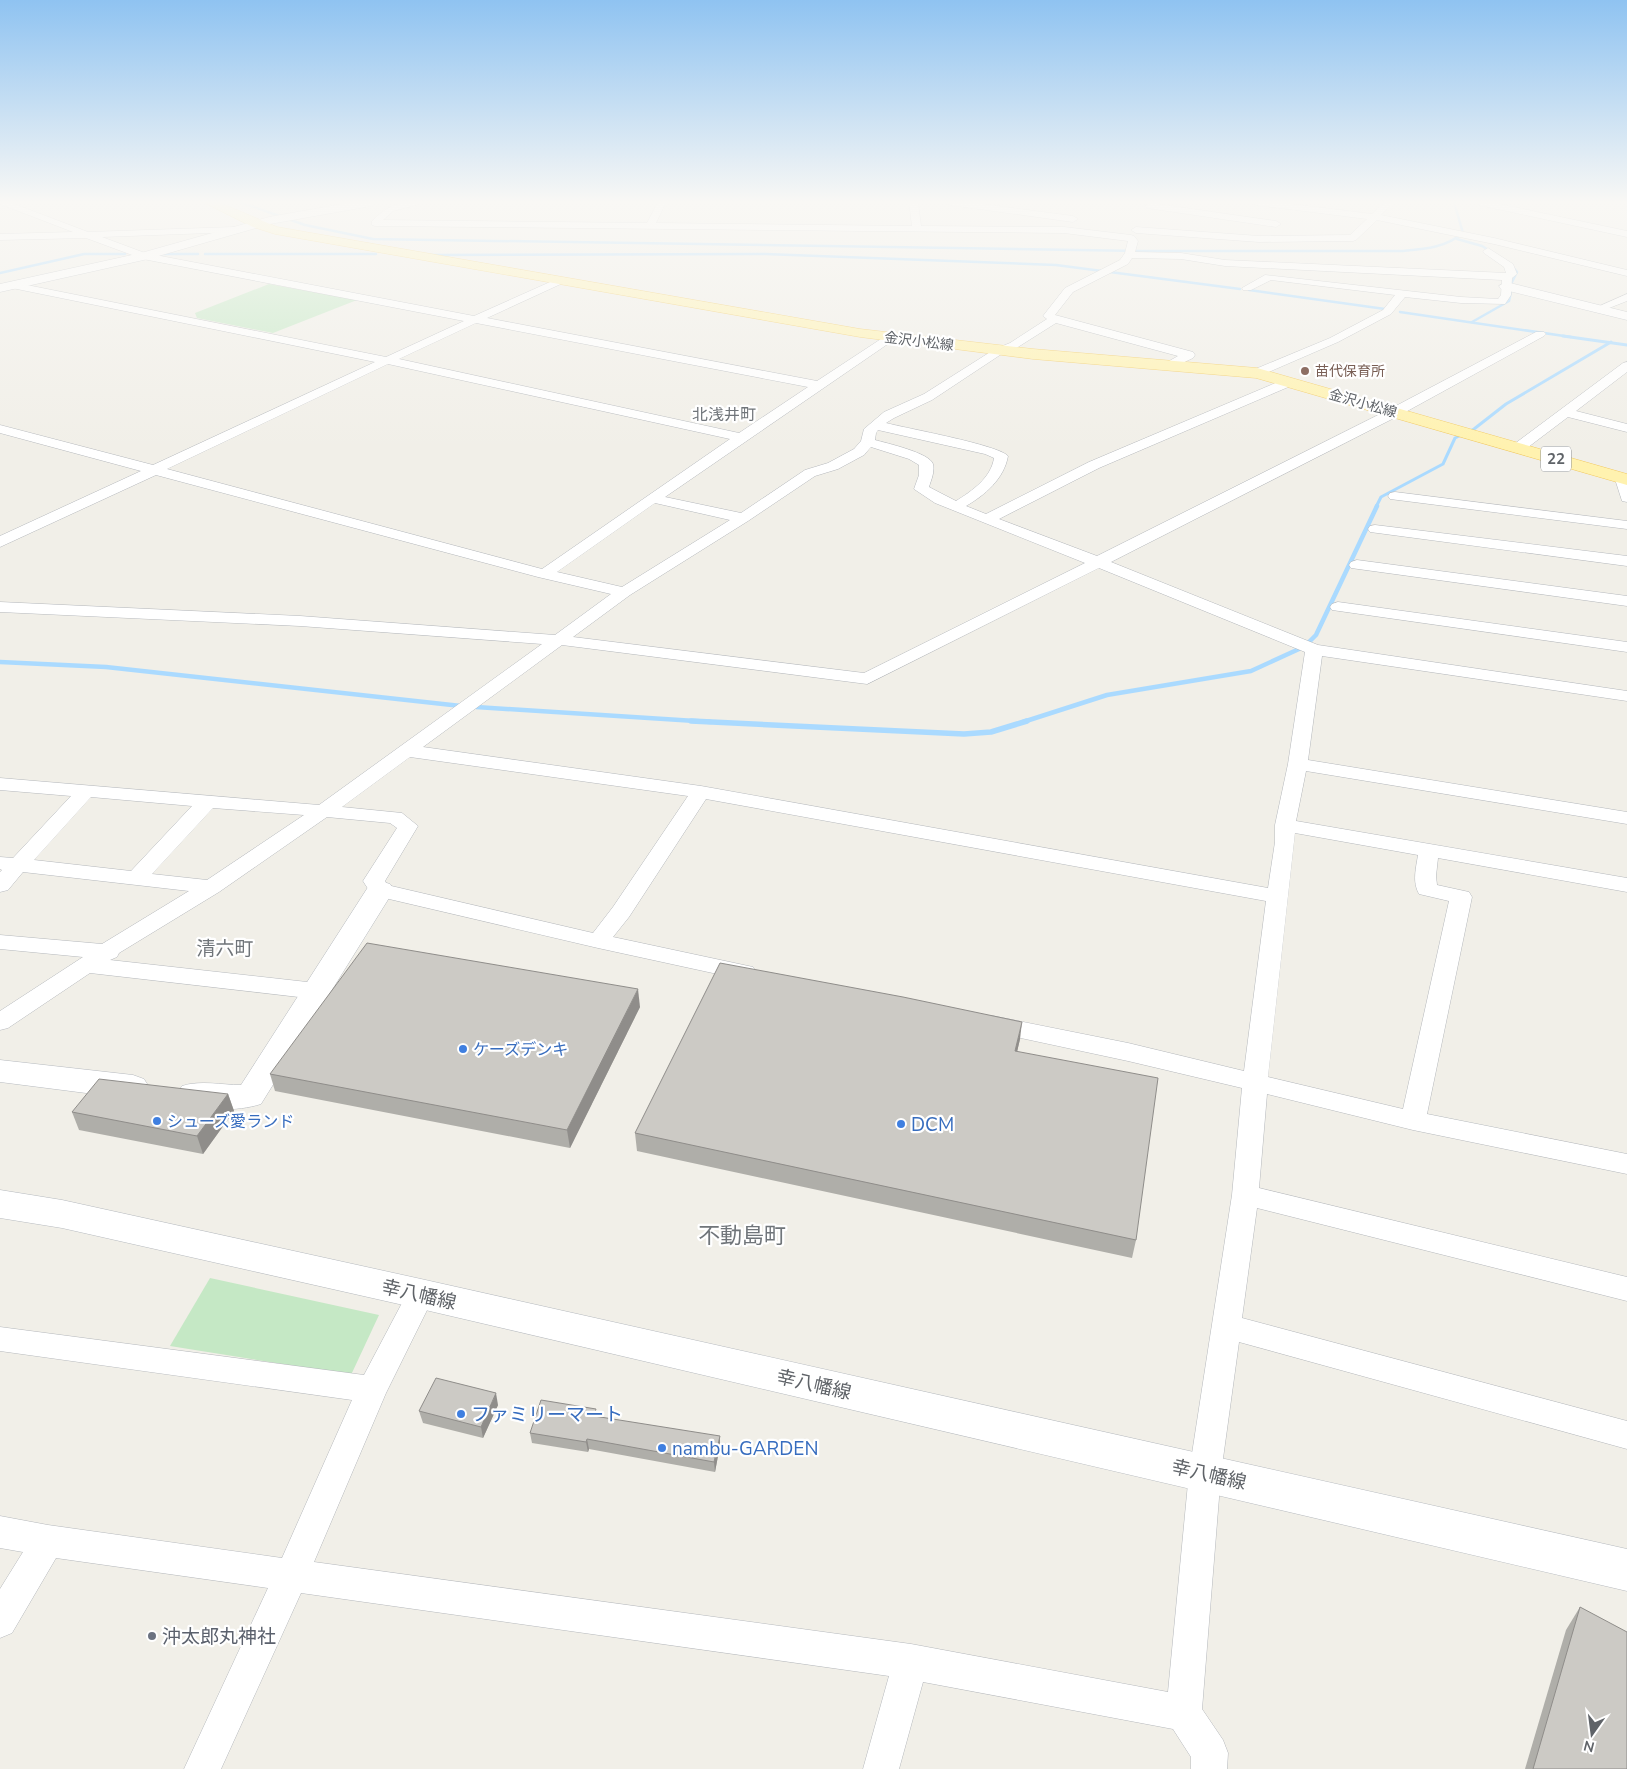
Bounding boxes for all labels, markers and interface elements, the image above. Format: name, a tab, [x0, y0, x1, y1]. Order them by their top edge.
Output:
street label: 金沢小松線	[883, 328, 955, 355]
place label: 苗代保育所	[1315, 362, 1385, 381]
marker: 苗代保育所	[1299, 365, 1311, 377]
street label: 金沢小松線	[1327, 385, 1399, 422]
district label: 北浅井町	[692, 404, 756, 426]
road number: 22	[1541, 446, 1571, 472]
district label: 清六町	[196, 936, 254, 962]
place label: ケーズデンキ	[473, 1039, 568, 1061]
marker: ケーズデンキ	[457, 1043, 469, 1055]
place label: シューズ愛ランド	[167, 1111, 294, 1133]
place label: DCM	[911, 1112, 954, 1138]
marker: シューズ愛ランド	[151, 1115, 163, 1127]
marker: DCM	[895, 1118, 907, 1130]
district label: 不動島町	[698, 1221, 786, 1251]
street label: 幸八幡線	[379, 1274, 459, 1316]
street label: 幸八幡線	[774, 1364, 854, 1406]
place label: ファミリーマート	[471, 1402, 623, 1428]
marker: ファミリーマート	[455, 1408, 467, 1420]
place label: nambu-GARDEN	[672, 1436, 819, 1462]
marker: nambu-GARDEN	[656, 1442, 668, 1454]
street label: 幸八幡線	[1169, 1454, 1249, 1496]
place label: 沖太郎丸神社	[162, 1624, 276, 1650]
marker: 沖太郎丸神社	[146, 1630, 158, 1642]
north arrow	[1567, 1709, 1617, 1759]
text: N	[1582, 1736, 1596, 1757]

